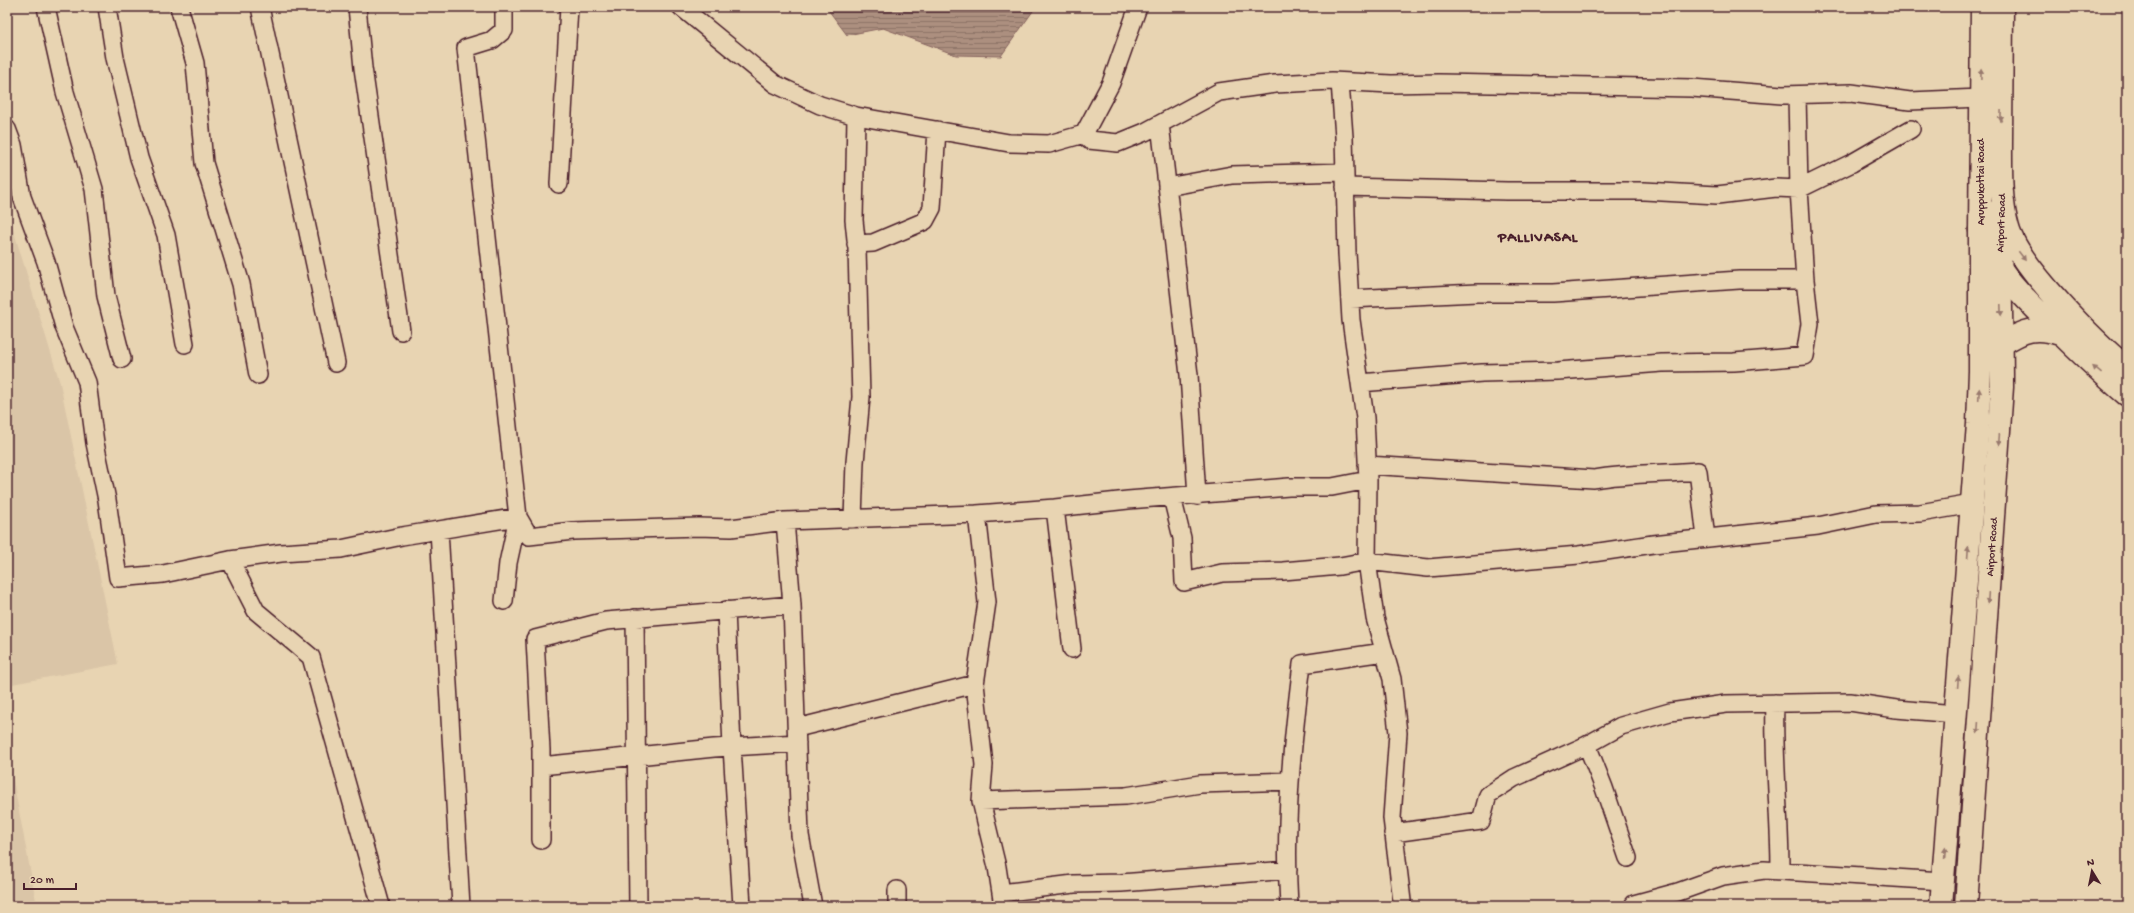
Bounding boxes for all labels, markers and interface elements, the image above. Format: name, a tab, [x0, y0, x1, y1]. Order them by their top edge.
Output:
one-way arrow	[1978, 67, 1984, 80]
one-way arrow	[1998, 110, 2004, 123]
street label: Aruppukottai Road	[1976, 137, 1988, 225]
street label: Airport Road	[1995, 192, 2009, 253]
district label: PALLIVASAL	[1497, 229, 1579, 247]
one-way arrow	[2017, 251, 2025, 261]
one-way arrow	[1998, 304, 2004, 317]
one-way arrow	[2092, 365, 2103, 374]
one-way arrow	[1976, 388, 1983, 400]
one-way arrow	[1995, 434, 2002, 446]
street label: Airport Road	[1985, 516, 2001, 577]
one-way arrow	[1965, 546, 1971, 558]
one-way arrow	[1984, 592, 1991, 604]
one-way arrow	[1955, 676, 1962, 688]
one-way arrow	[1975, 722, 1982, 734]
one-way arrow	[1941, 847, 1948, 859]
north arrow	[2072, 851, 2112, 891]
text: N	[2086, 857, 2095, 870]
scale bar	[24, 865, 76, 891]
text: 20 m	[30, 874, 55, 888]

